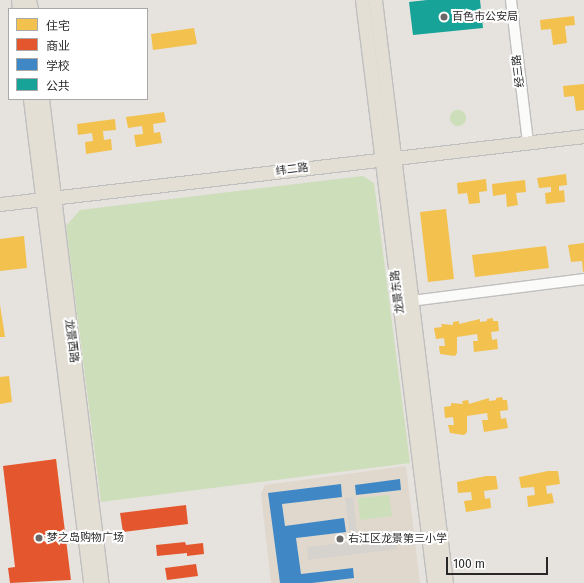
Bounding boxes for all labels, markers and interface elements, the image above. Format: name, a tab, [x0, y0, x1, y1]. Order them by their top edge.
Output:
legend	[8, 8, 148, 100]
place label: 百色市公安局	[452, 10, 518, 24]
marker: 百色市公安局	[439, 12, 449, 22]
text: 住宅	[46, 19, 70, 33]
text: 商业	[46, 39, 70, 53]
street label: 经三路	[510, 54, 528, 88]
text: 学校	[46, 59, 70, 73]
text: 公共	[46, 79, 70, 93]
street label: 纬二路	[275, 161, 309, 179]
street label: 龙景东路	[389, 269, 407, 315]
street label: 龙景西路	[62, 318, 80, 364]
place label: 梦之岛购物广场	[47, 531, 124, 545]
place label: 右江区龙景第三小学	[348, 532, 447, 546]
marker: 梦之岛购物广场	[34, 533, 44, 543]
marker: 右江区龙景第三小学	[335, 534, 345, 544]
scale bar	[448, 549, 550, 575]
text: 100 m	[453, 557, 485, 571]

